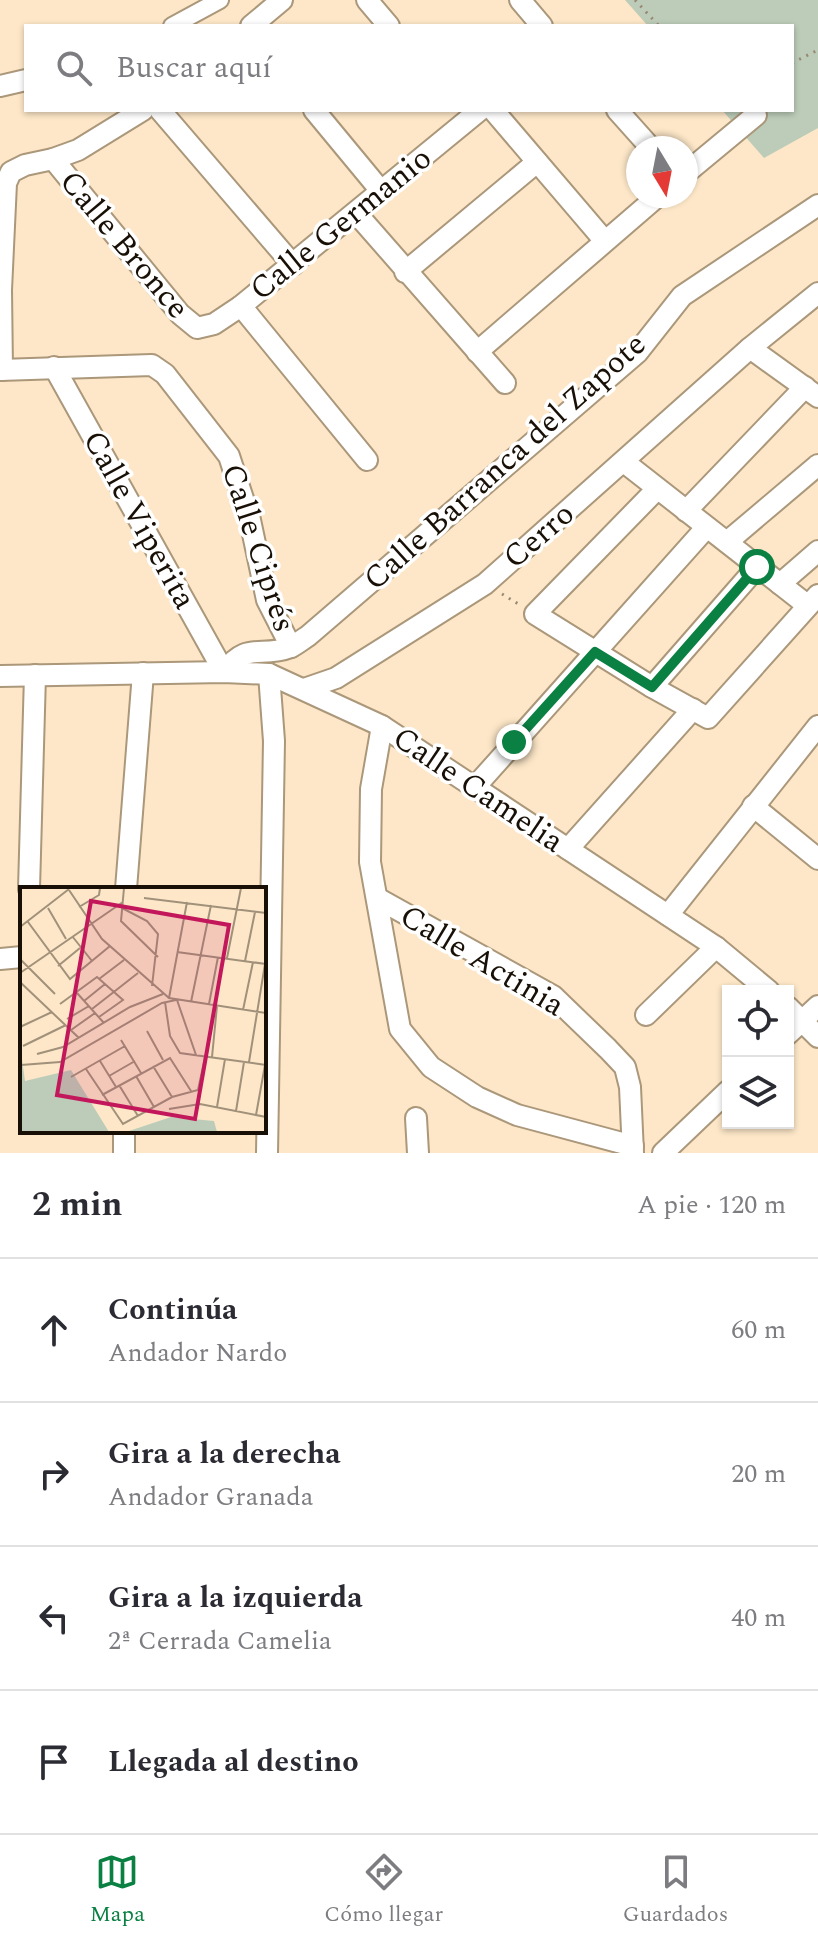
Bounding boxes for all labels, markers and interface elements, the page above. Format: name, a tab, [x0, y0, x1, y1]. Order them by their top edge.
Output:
search box	[24, 24, 794, 112]
text: Buscar aquí	[116, 45, 272, 91]
icon: search	[52, 46, 96, 90]
street label: Calle Germanio	[239, 135, 443, 313]
north arrow	[626, 136, 698, 208]
street label: Calle Bronce	[47, 160, 201, 330]
street label: Calle Barranca del Zapote	[353, 321, 657, 603]
street label: Calle Viperita	[70, 421, 209, 619]
street label: Calle Ciprés	[208, 457, 308, 639]
street label: Cerro	[492, 491, 586, 581]
route start	[739, 549, 775, 585]
street label: Calle Camelia	[382, 714, 574, 866]
route end	[496, 724, 532, 760]
inset map	[20, 887, 266, 1133]
street label: Calle Actinia	[390, 892, 574, 1030]
map controls	[722, 985, 794, 1129]
button: locate	[722, 985, 794, 1057]
button: layers	[722, 1057, 794, 1129]
text: 2 min	[32, 1179, 122, 1231]
text: A pie · 120 m	[637, 1185, 786, 1225]
text: Continúa	[108, 1287, 238, 1333]
icon: ahead	[32, 1308, 76, 1352]
text: 60 m	[731, 1310, 786, 1350]
text: Andador Nardo	[108, 1333, 287, 1373]
text: Gira a la derecha	[108, 1431, 341, 1477]
icon: right	[32, 1452, 76, 1496]
text: 20 m	[731, 1454, 786, 1494]
text: Andador Granada	[108, 1477, 314, 1517]
text: Gira a la izquierda	[108, 1575, 363, 1621]
icon: left	[32, 1596, 76, 1640]
text: 40 m	[731, 1598, 786, 1638]
text: 2ª Cerrada Camelia	[108, 1621, 332, 1661]
text: Llegada al destino	[108, 1739, 359, 1785]
icon: arrive	[32, 1740, 76, 1784]
tab: Mapa	[90, 1850, 145, 1931]
tab: Cómo llegar	[324, 1850, 443, 1931]
tab: Guardados	[623, 1850, 728, 1931]

